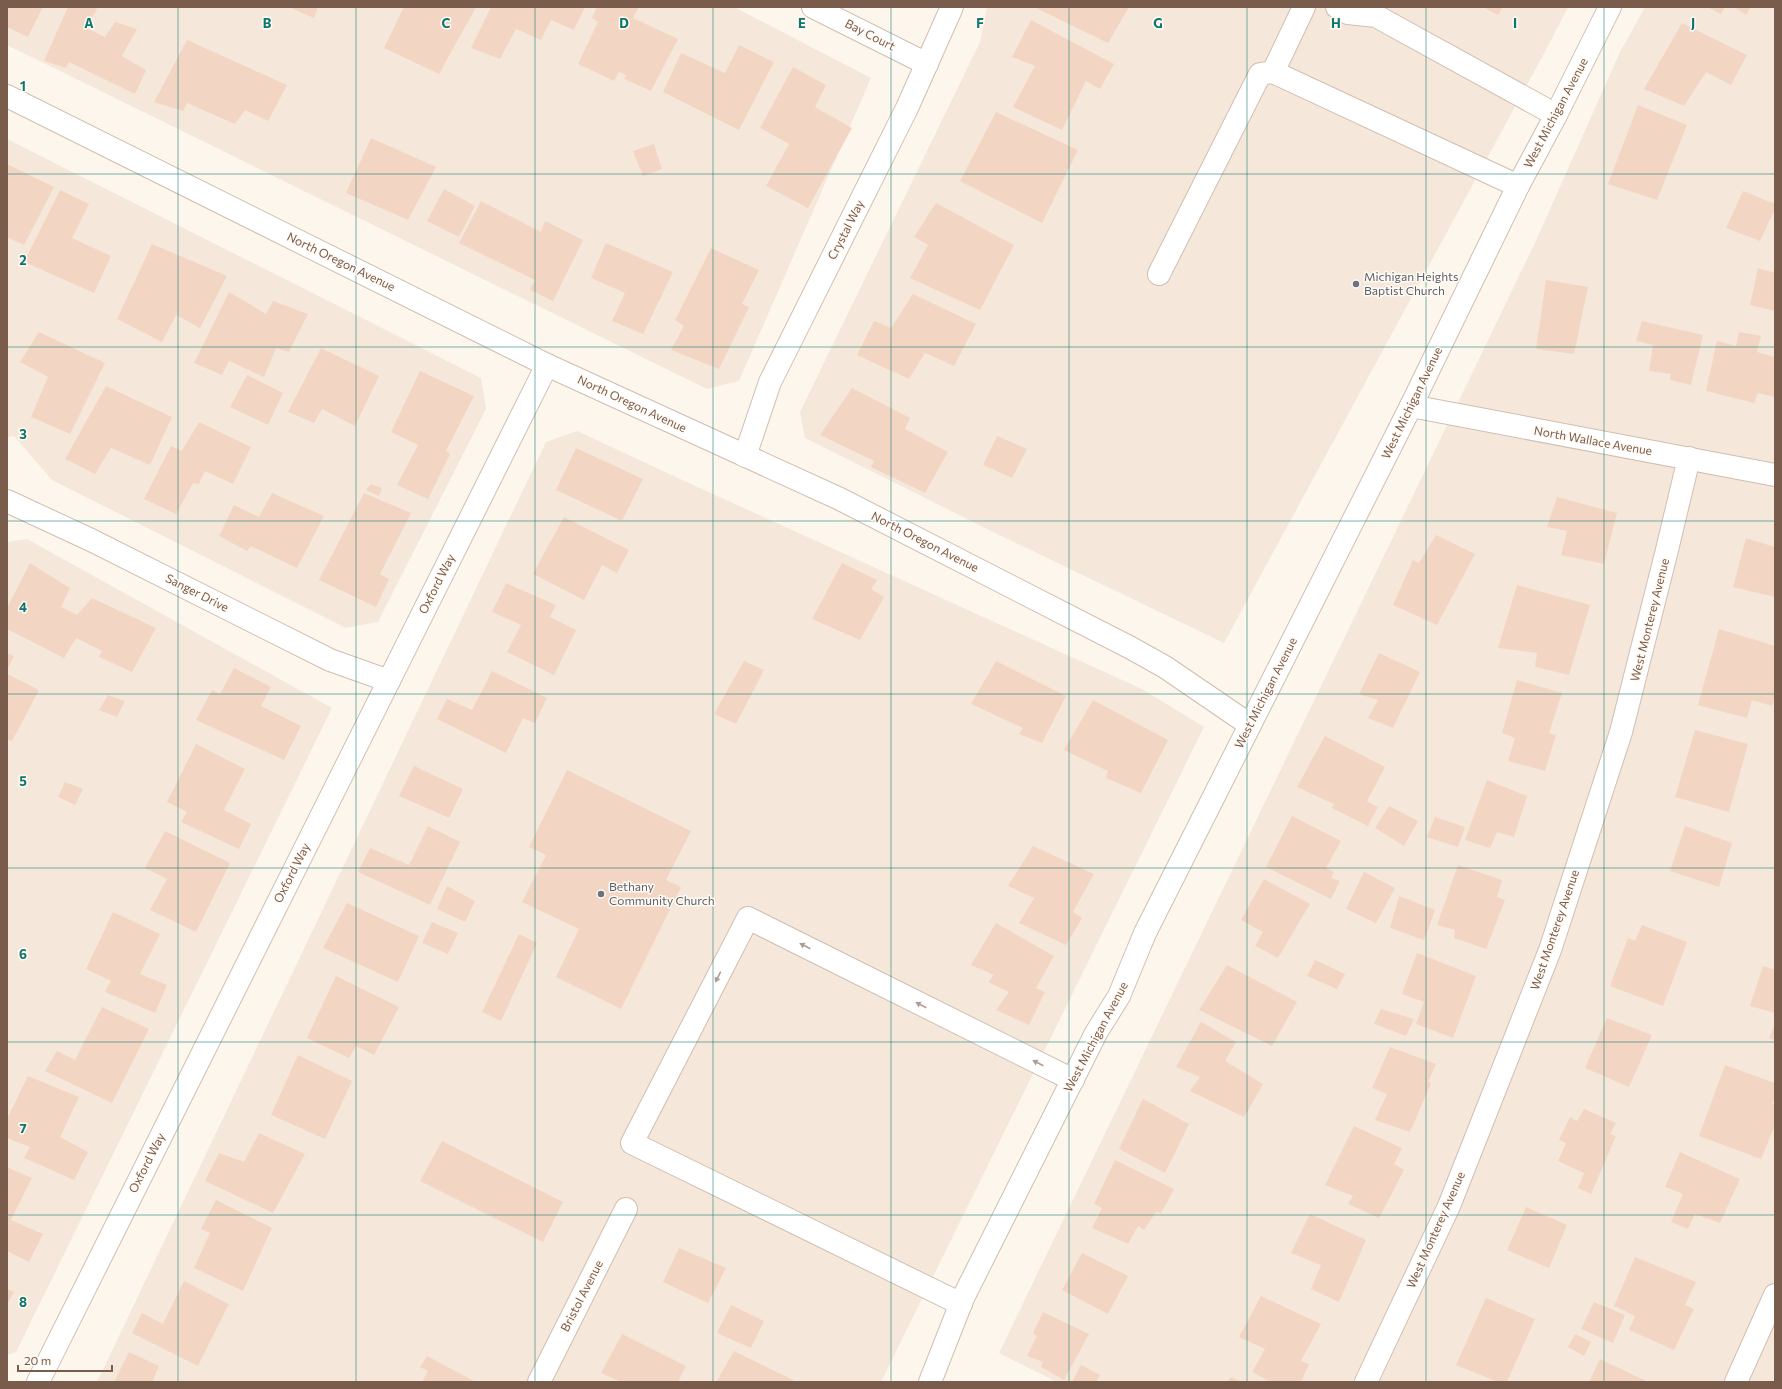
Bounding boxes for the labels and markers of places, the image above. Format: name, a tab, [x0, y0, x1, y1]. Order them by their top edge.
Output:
place label: Michigan Heights Baptist Church	[1364, 269, 1459, 297]
marker: Michigan Heights Baptist Church	[1351, 279, 1361, 289]
place label: Bethany Community Church	[609, 879, 715, 907]
marker: Bethany Community Church	[596, 889, 606, 899]

